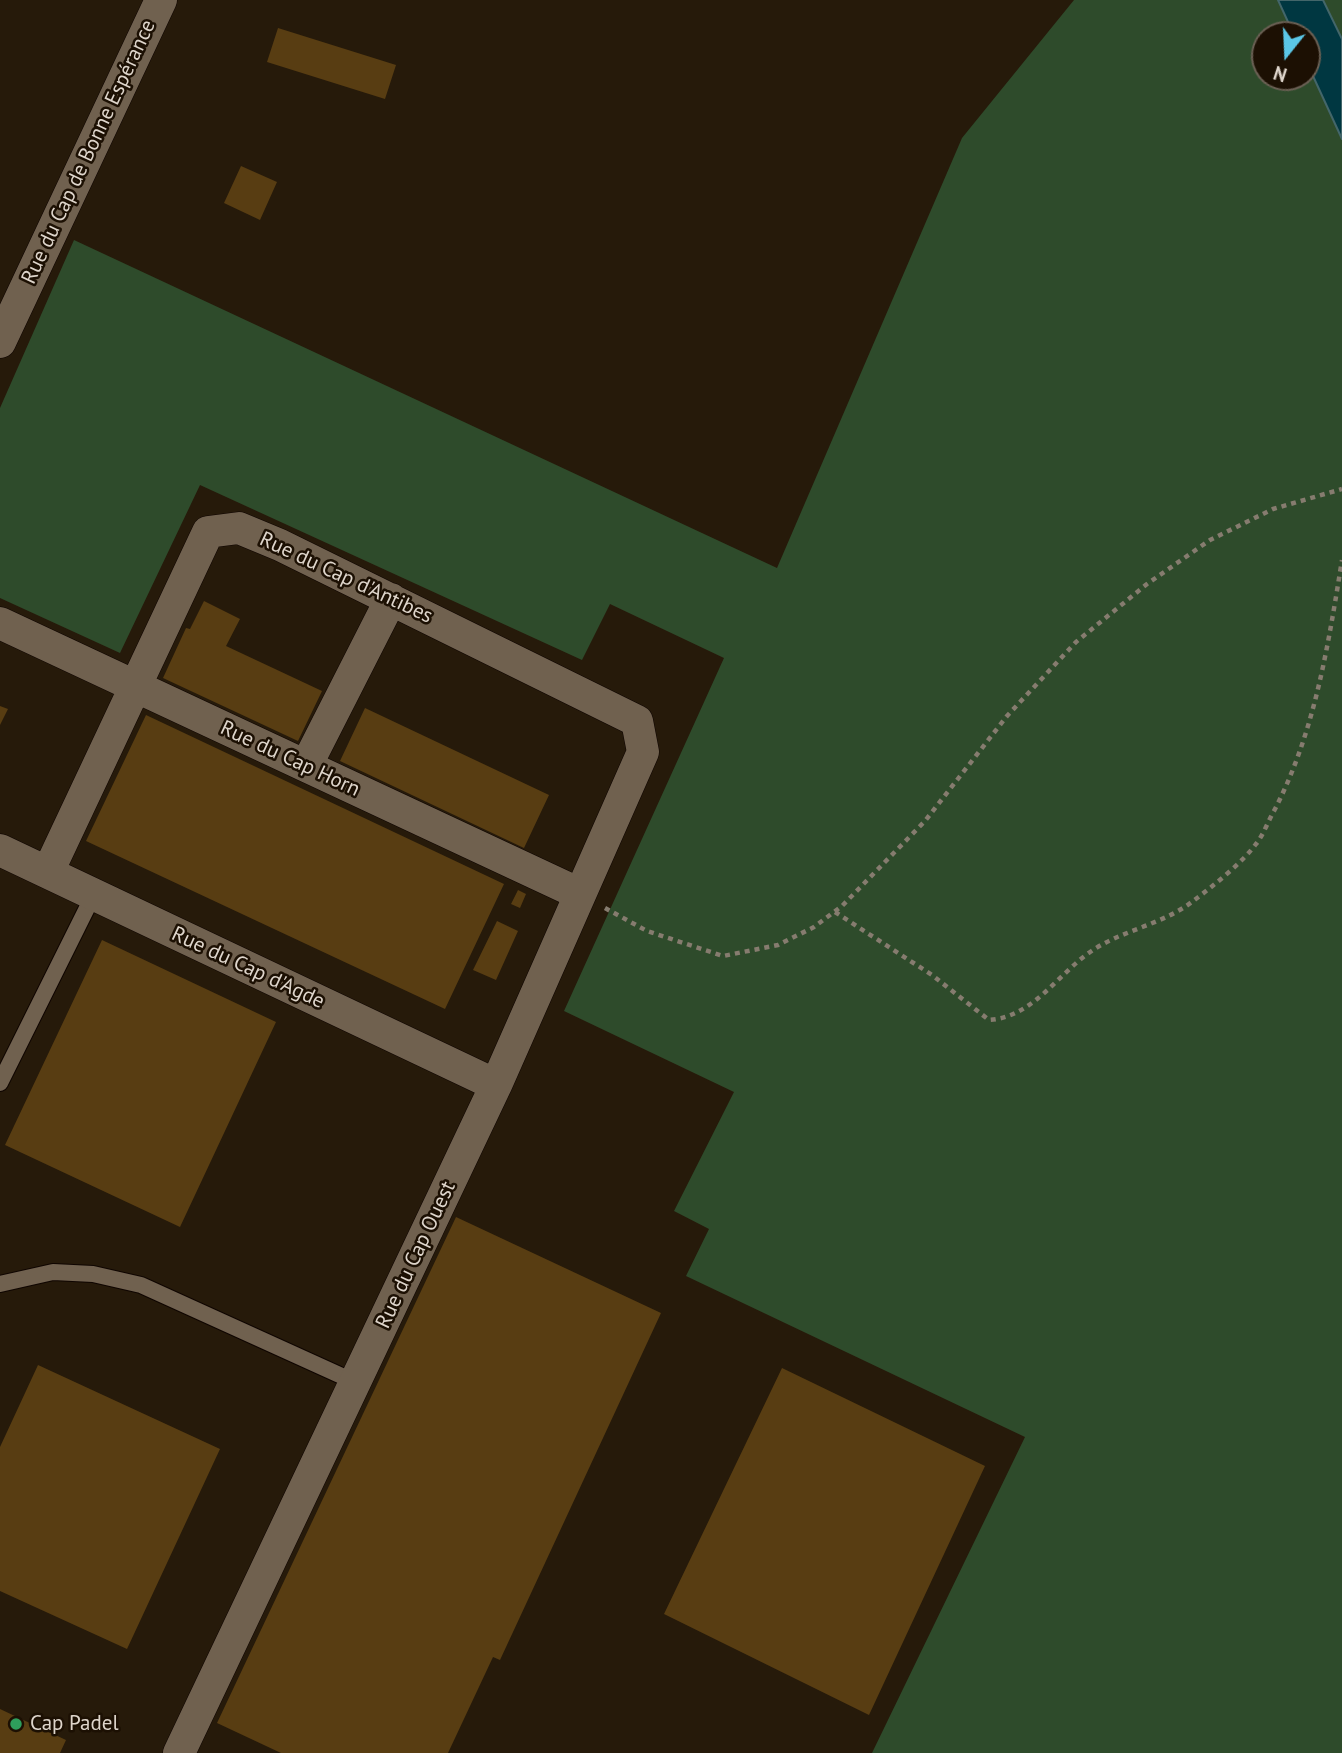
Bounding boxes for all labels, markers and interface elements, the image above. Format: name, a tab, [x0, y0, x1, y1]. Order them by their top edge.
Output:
street label: Rue du Cap de Bonne Espérance	[17, 16, 161, 288]
north arrow	[1251, 21, 1321, 91]
text: N	[1270, 61, 1290, 87]
street label: Rue du Cap d'Antibes	[256, 527, 436, 629]
street label: Rue du Cap Horn	[216, 716, 364, 802]
street label: Rue du Cap d'Agde	[168, 922, 328, 1014]
street label: Rue du Cap Ouest	[371, 1177, 461, 1333]
place label: Cap Padel	[30, 1711, 119, 1737]
marker: Cap Padel	[8, 1716, 24, 1732]

